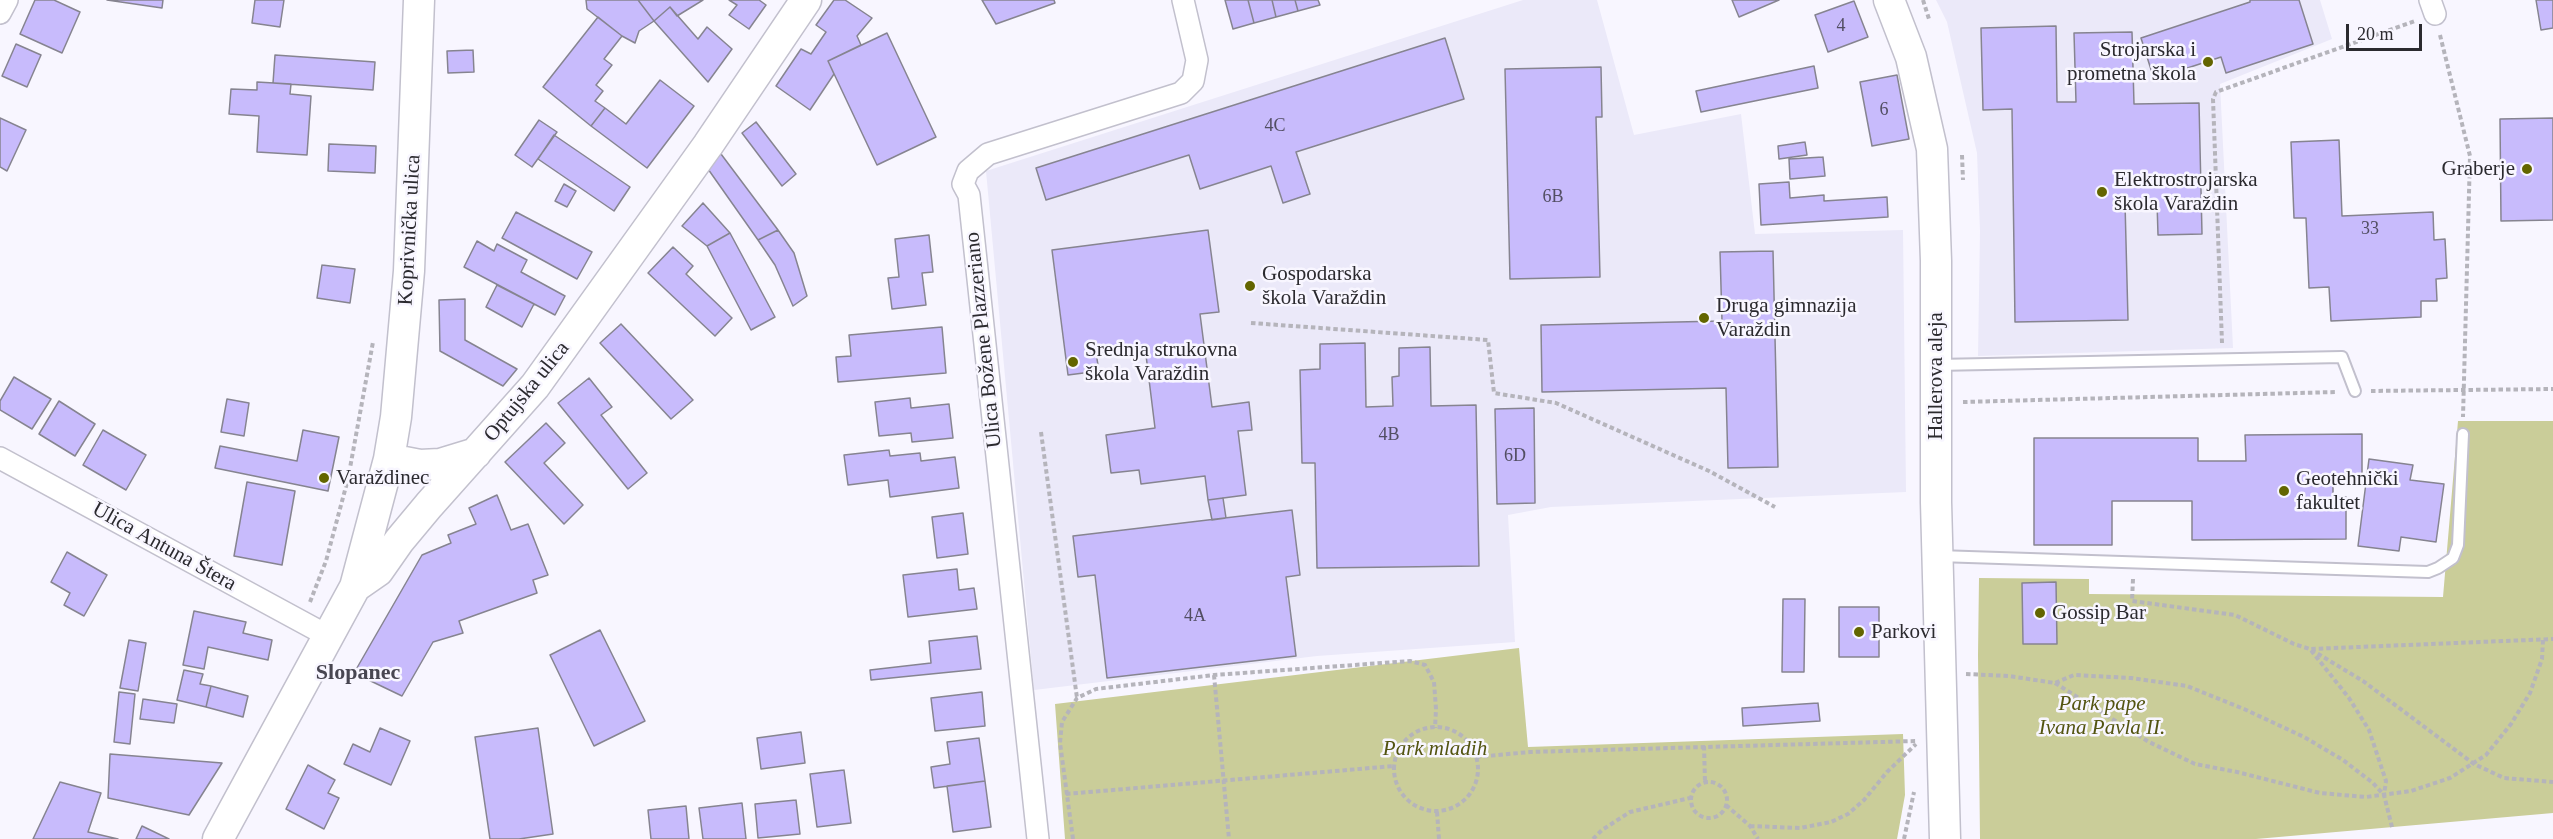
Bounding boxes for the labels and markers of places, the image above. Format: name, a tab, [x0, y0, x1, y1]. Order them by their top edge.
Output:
place label: Strojarska i prometna škola	[2067, 37, 2196, 87]
marker: Strojarska i prometna škola	[2201, 55, 2215, 69]
place label: Graberje	[2442, 156, 2515, 182]
marker: Graberje	[2520, 162, 2534, 176]
place label: Elektrostrojarska škola Varaždin	[2114, 167, 2257, 217]
marker: Elektrostrojarska škola Varaždin	[2095, 185, 2109, 199]
place label: Gospodarska škola Varaždin	[1262, 261, 1386, 311]
marker: Gospodarska škola Varaždin	[1243, 279, 1257, 293]
place label: Druga gimnazija Varaždin	[1716, 293, 1857, 343]
marker: Druga gimnazija Varaždin	[1697, 311, 1711, 325]
place label: Srednja strukovna škola Varaždin	[1085, 337, 1237, 387]
marker: Srednja strukovna škola Varaždin	[1066, 355, 1080, 369]
place label: Varaždinec	[336, 465, 429, 491]
place label: Geotehnički fakultet	[2296, 466, 2399, 516]
marker: Varaždinec	[317, 471, 331, 485]
marker: Geotehnički fakultet	[2277, 484, 2291, 498]
place label: Gossip Bar	[2052, 600, 2146, 626]
marker: Gossip Bar	[2033, 606, 2047, 620]
place label: Parkovi	[1871, 619, 1936, 645]
marker: Parkovi	[1852, 625, 1866, 639]

